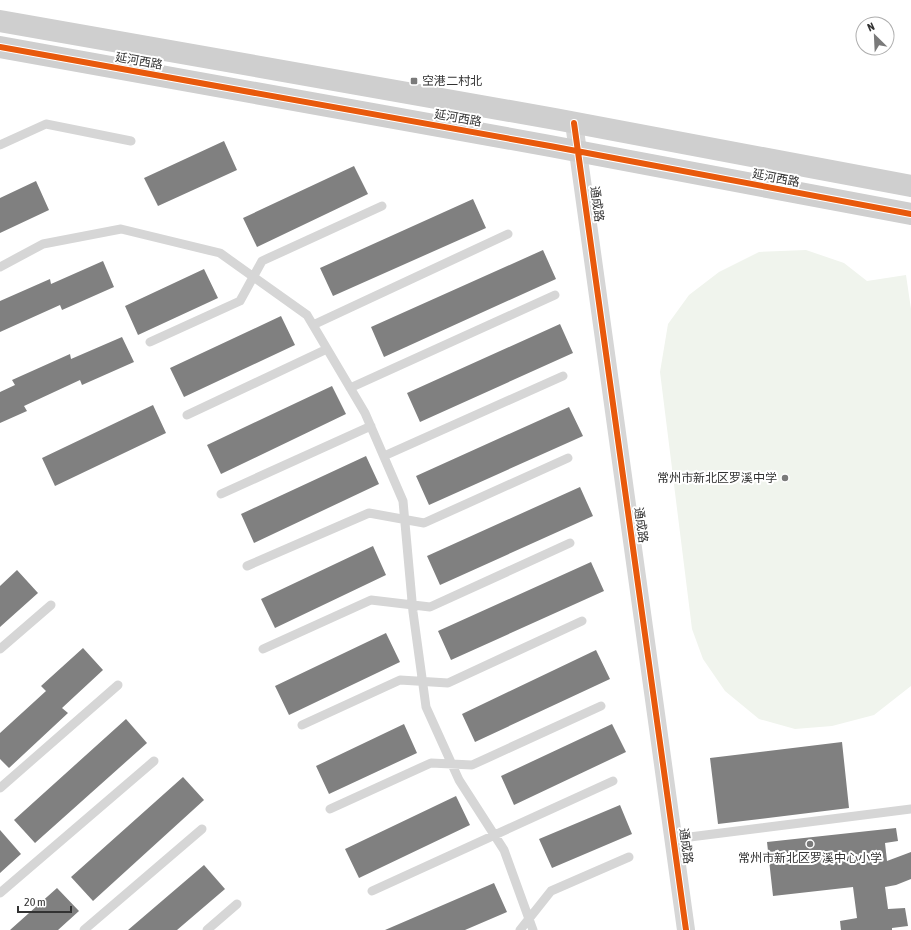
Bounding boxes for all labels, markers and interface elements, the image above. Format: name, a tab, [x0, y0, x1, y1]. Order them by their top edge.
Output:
north arrow	[855, 16, 895, 56]
text: N	[866, 20, 876, 34]
street label: 延河西路	[114, 50, 164, 72]
place label: 空港二村北	[422, 74, 482, 88]
marker: 空港二村北	[409, 76, 419, 86]
street label: 延河西路	[433, 107, 483, 129]
street label: 延河西路	[751, 167, 801, 189]
street label: 通成路	[588, 185, 606, 223]
place label: 常州市新北区罗溪中学	[657, 471, 777, 485]
marker: 常州市新北区罗溪中学	[780, 473, 790, 483]
street label: 通成路	[632, 506, 650, 544]
street label: 通成路	[677, 827, 695, 865]
marker: 常州市新北区罗溪中心小学	[805, 839, 815, 849]
place label: 常州市新北区罗溪中心小学	[738, 851, 882, 865]
scale bar	[18, 888, 71, 914]
text: 20 m	[24, 895, 46, 909]

